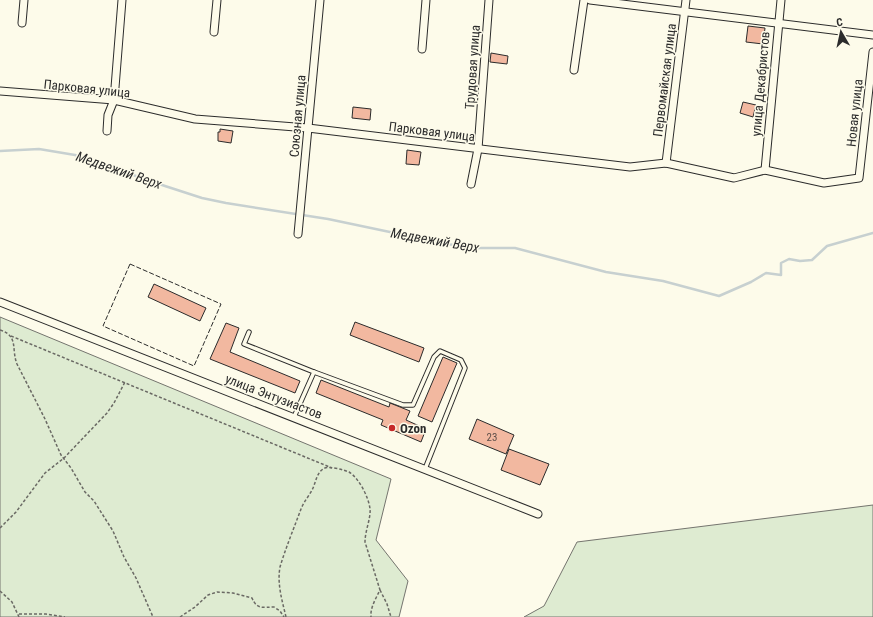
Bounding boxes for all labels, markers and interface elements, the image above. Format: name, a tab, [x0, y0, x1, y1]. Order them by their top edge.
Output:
north arrow	[821, 12, 861, 52]
text: С	[835, 16, 844, 30]
street label: Первомайская улица	[650, 23, 679, 138]
street label: Трудовая улица	[462, 24, 483, 110]
street label: улица Декабристов	[748, 31, 773, 137]
street label: Союзная улица	[286, 74, 309, 158]
street label: Парковая улица	[43, 77, 131, 100]
street label: Новая улица	[843, 78, 866, 148]
street label: Парковая улица	[388, 119, 476, 144]
water label: Медвежий Верх	[74, 148, 165, 192]
water label: Медвежий Верх	[390, 224, 481, 256]
street label: улица Энтузиастов	[223, 371, 324, 422]
place label: Ozon	[400, 421, 427, 436]
marker: Ozon	[387, 423, 397, 433]
house number: 23	[487, 431, 497, 444]

